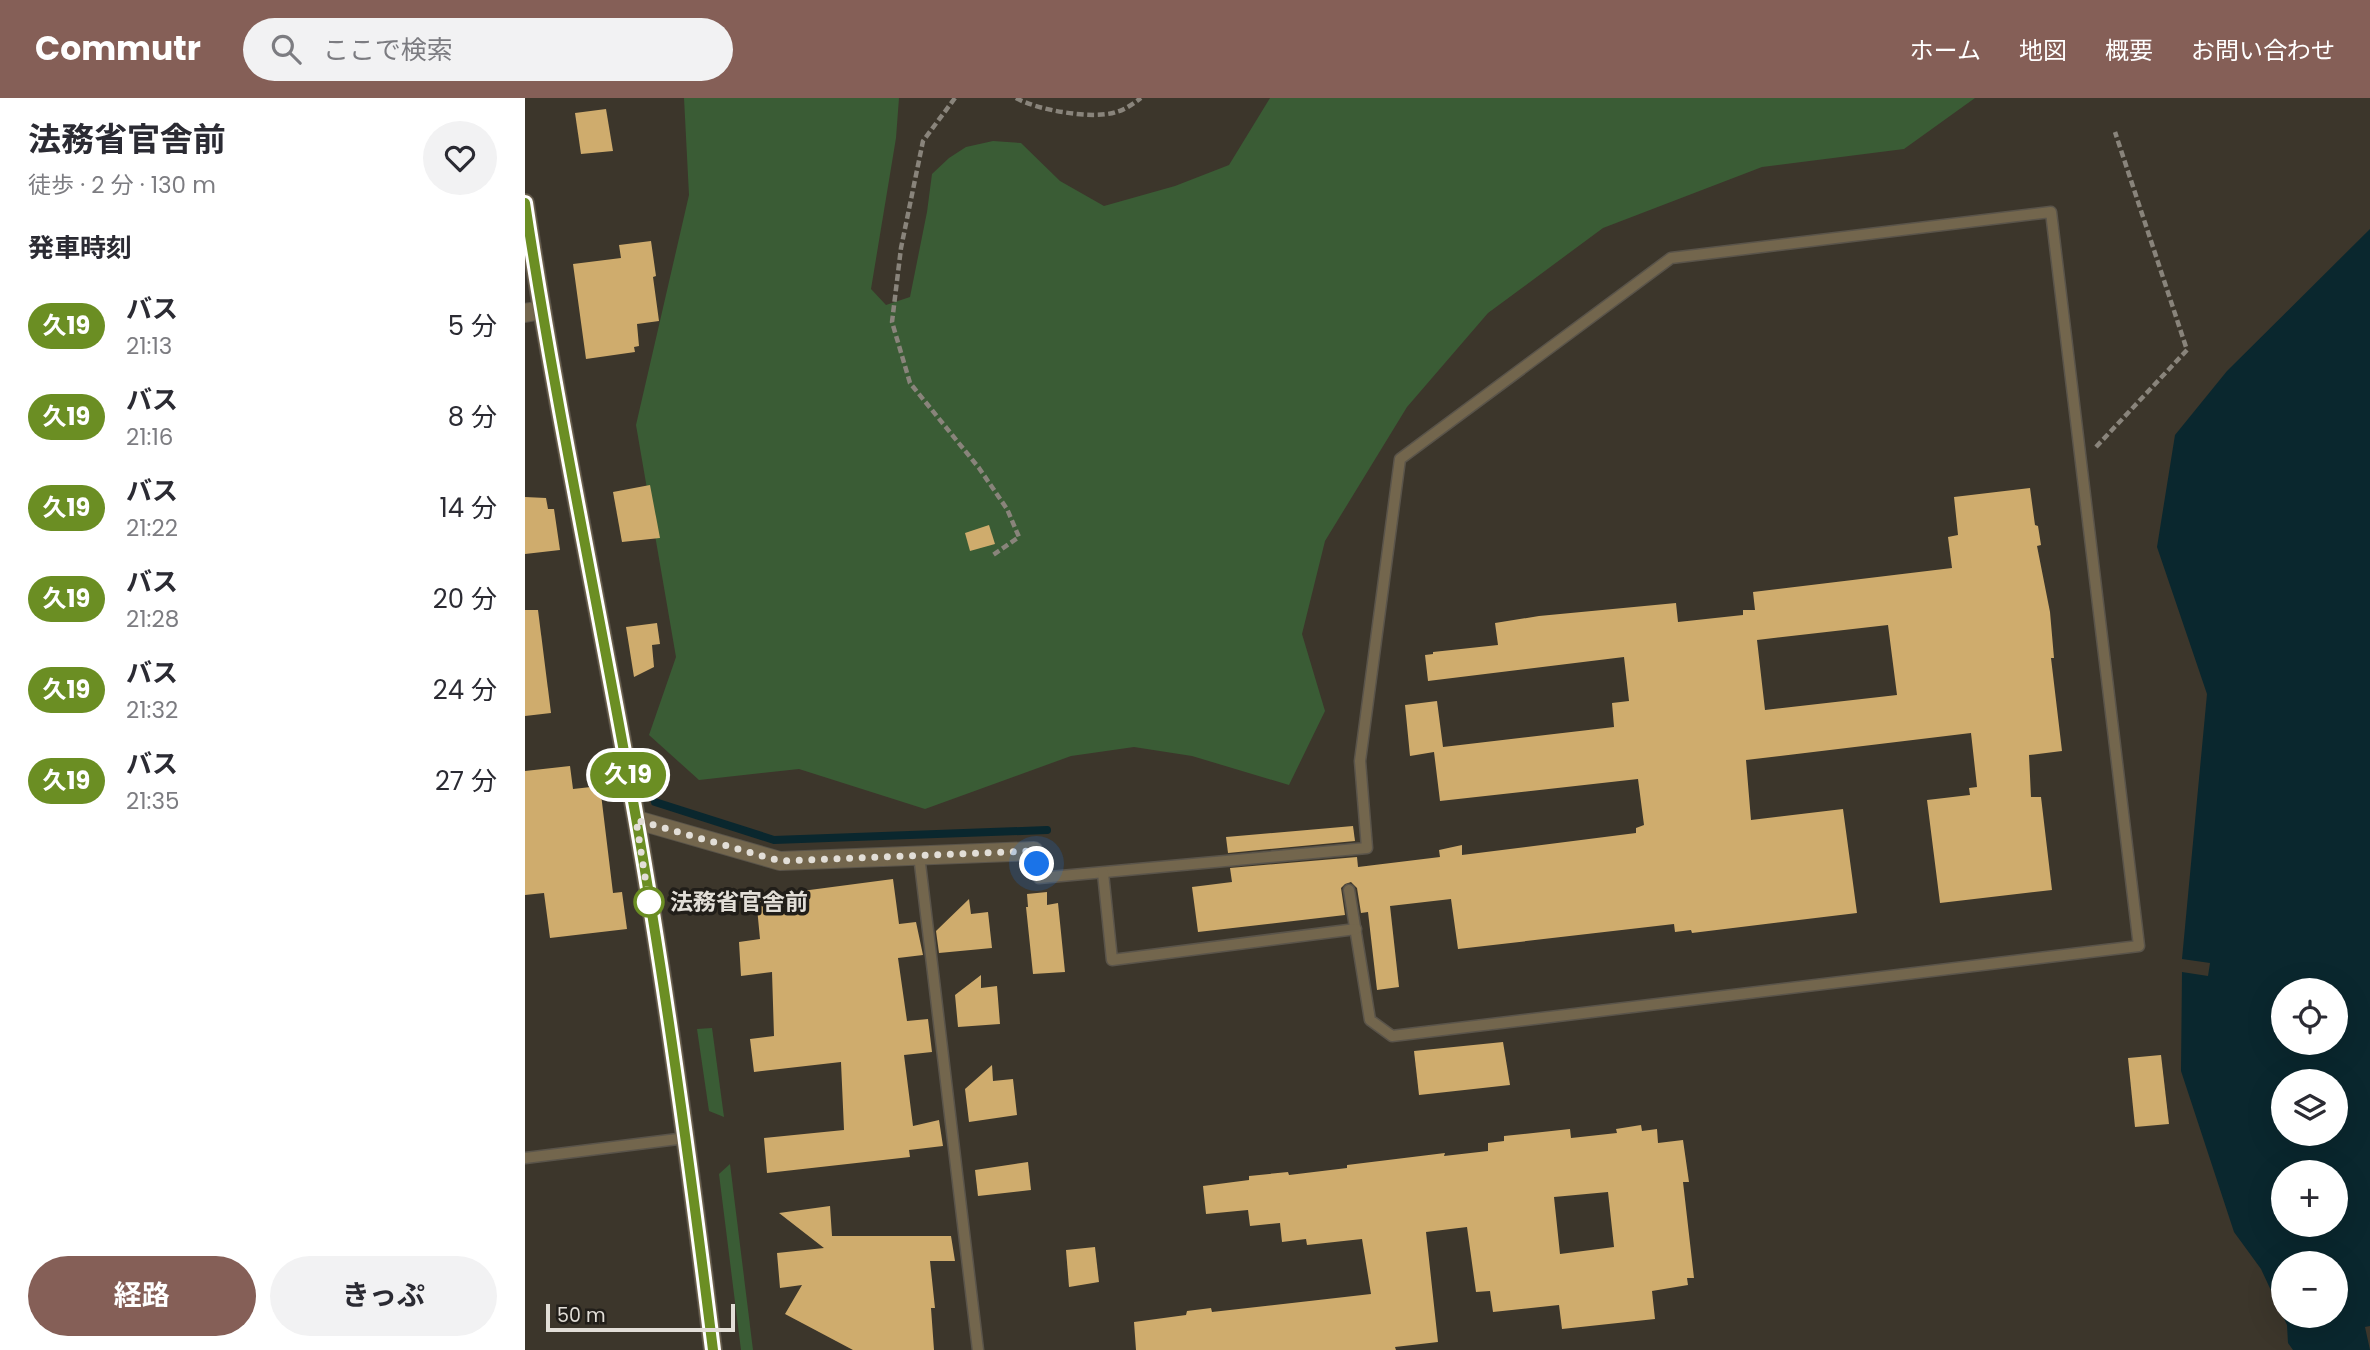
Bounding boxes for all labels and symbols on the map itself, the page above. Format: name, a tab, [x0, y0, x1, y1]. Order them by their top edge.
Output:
line badge: 久19	[588, 752, 668, 798]
your location	[1019, 846, 1054, 881]
place label: 法務省官舎前	[670, 886, 808, 918]
marker: 法務省官舎前	[634, 887, 664, 917]
scale bar	[546, 1301, 735, 1333]

